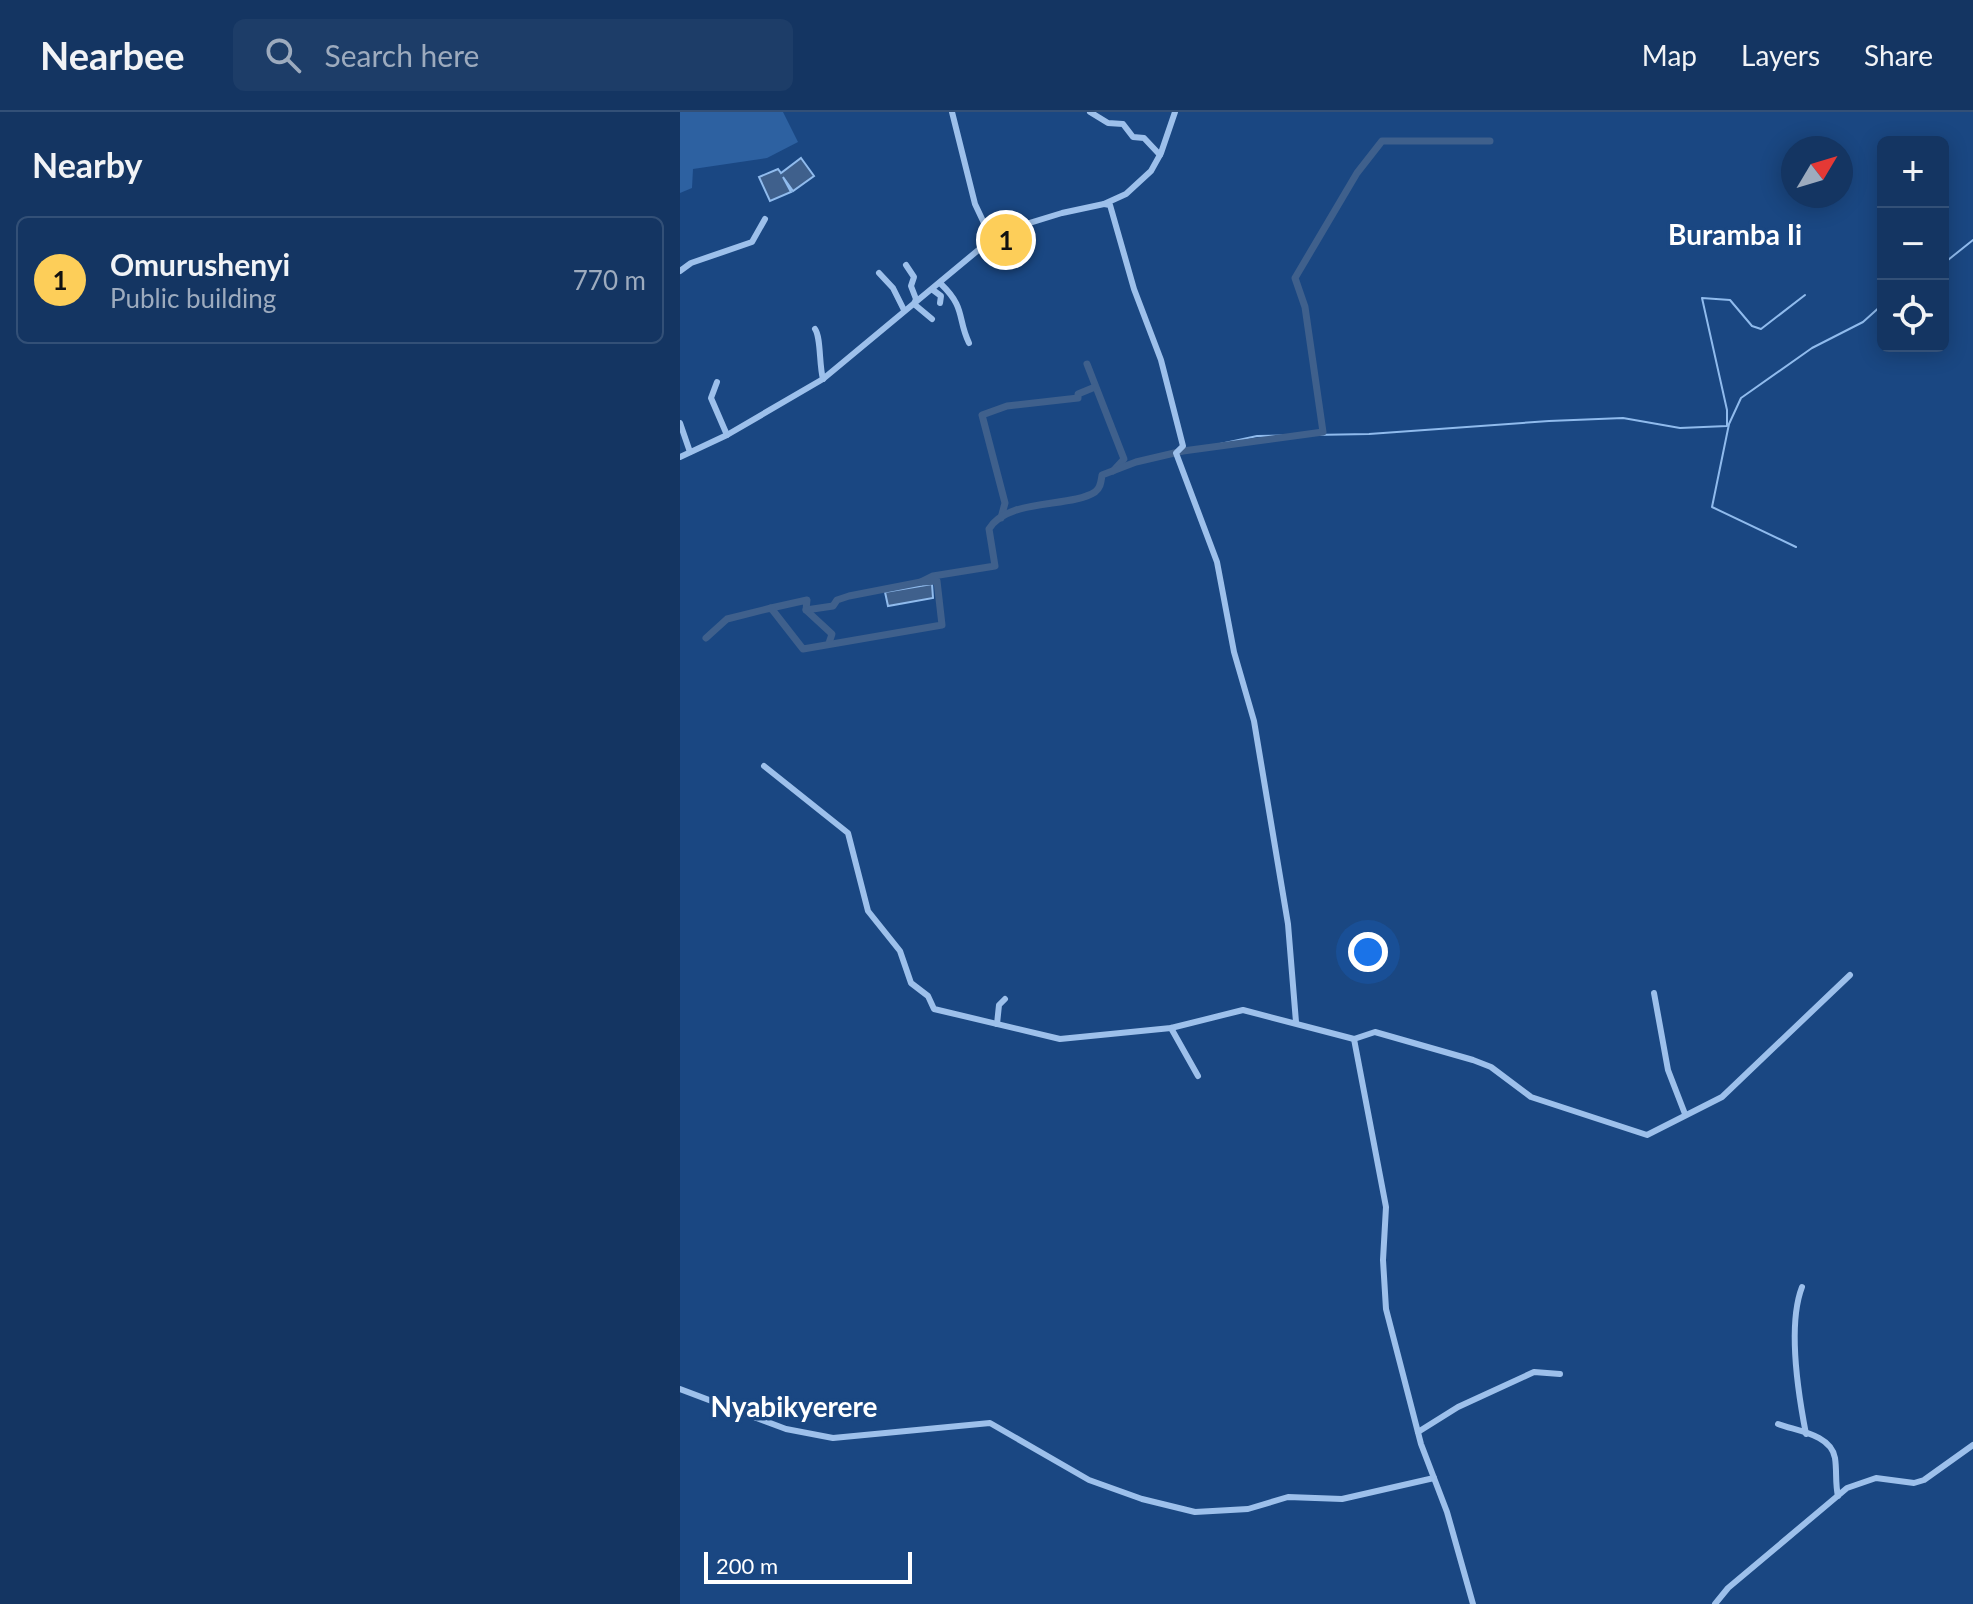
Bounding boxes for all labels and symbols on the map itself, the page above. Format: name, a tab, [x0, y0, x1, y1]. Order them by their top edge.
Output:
north arrow	[1781, 136, 1853, 208]
pin: 1	[980, 210, 1032, 270]
district label: Buramba Ii	[1668, 217, 1802, 251]
your location	[1348, 932, 1388, 972]
district label: Nyabikyerere	[710, 1389, 878, 1423]
scale bar	[704, 1548, 912, 1584]

